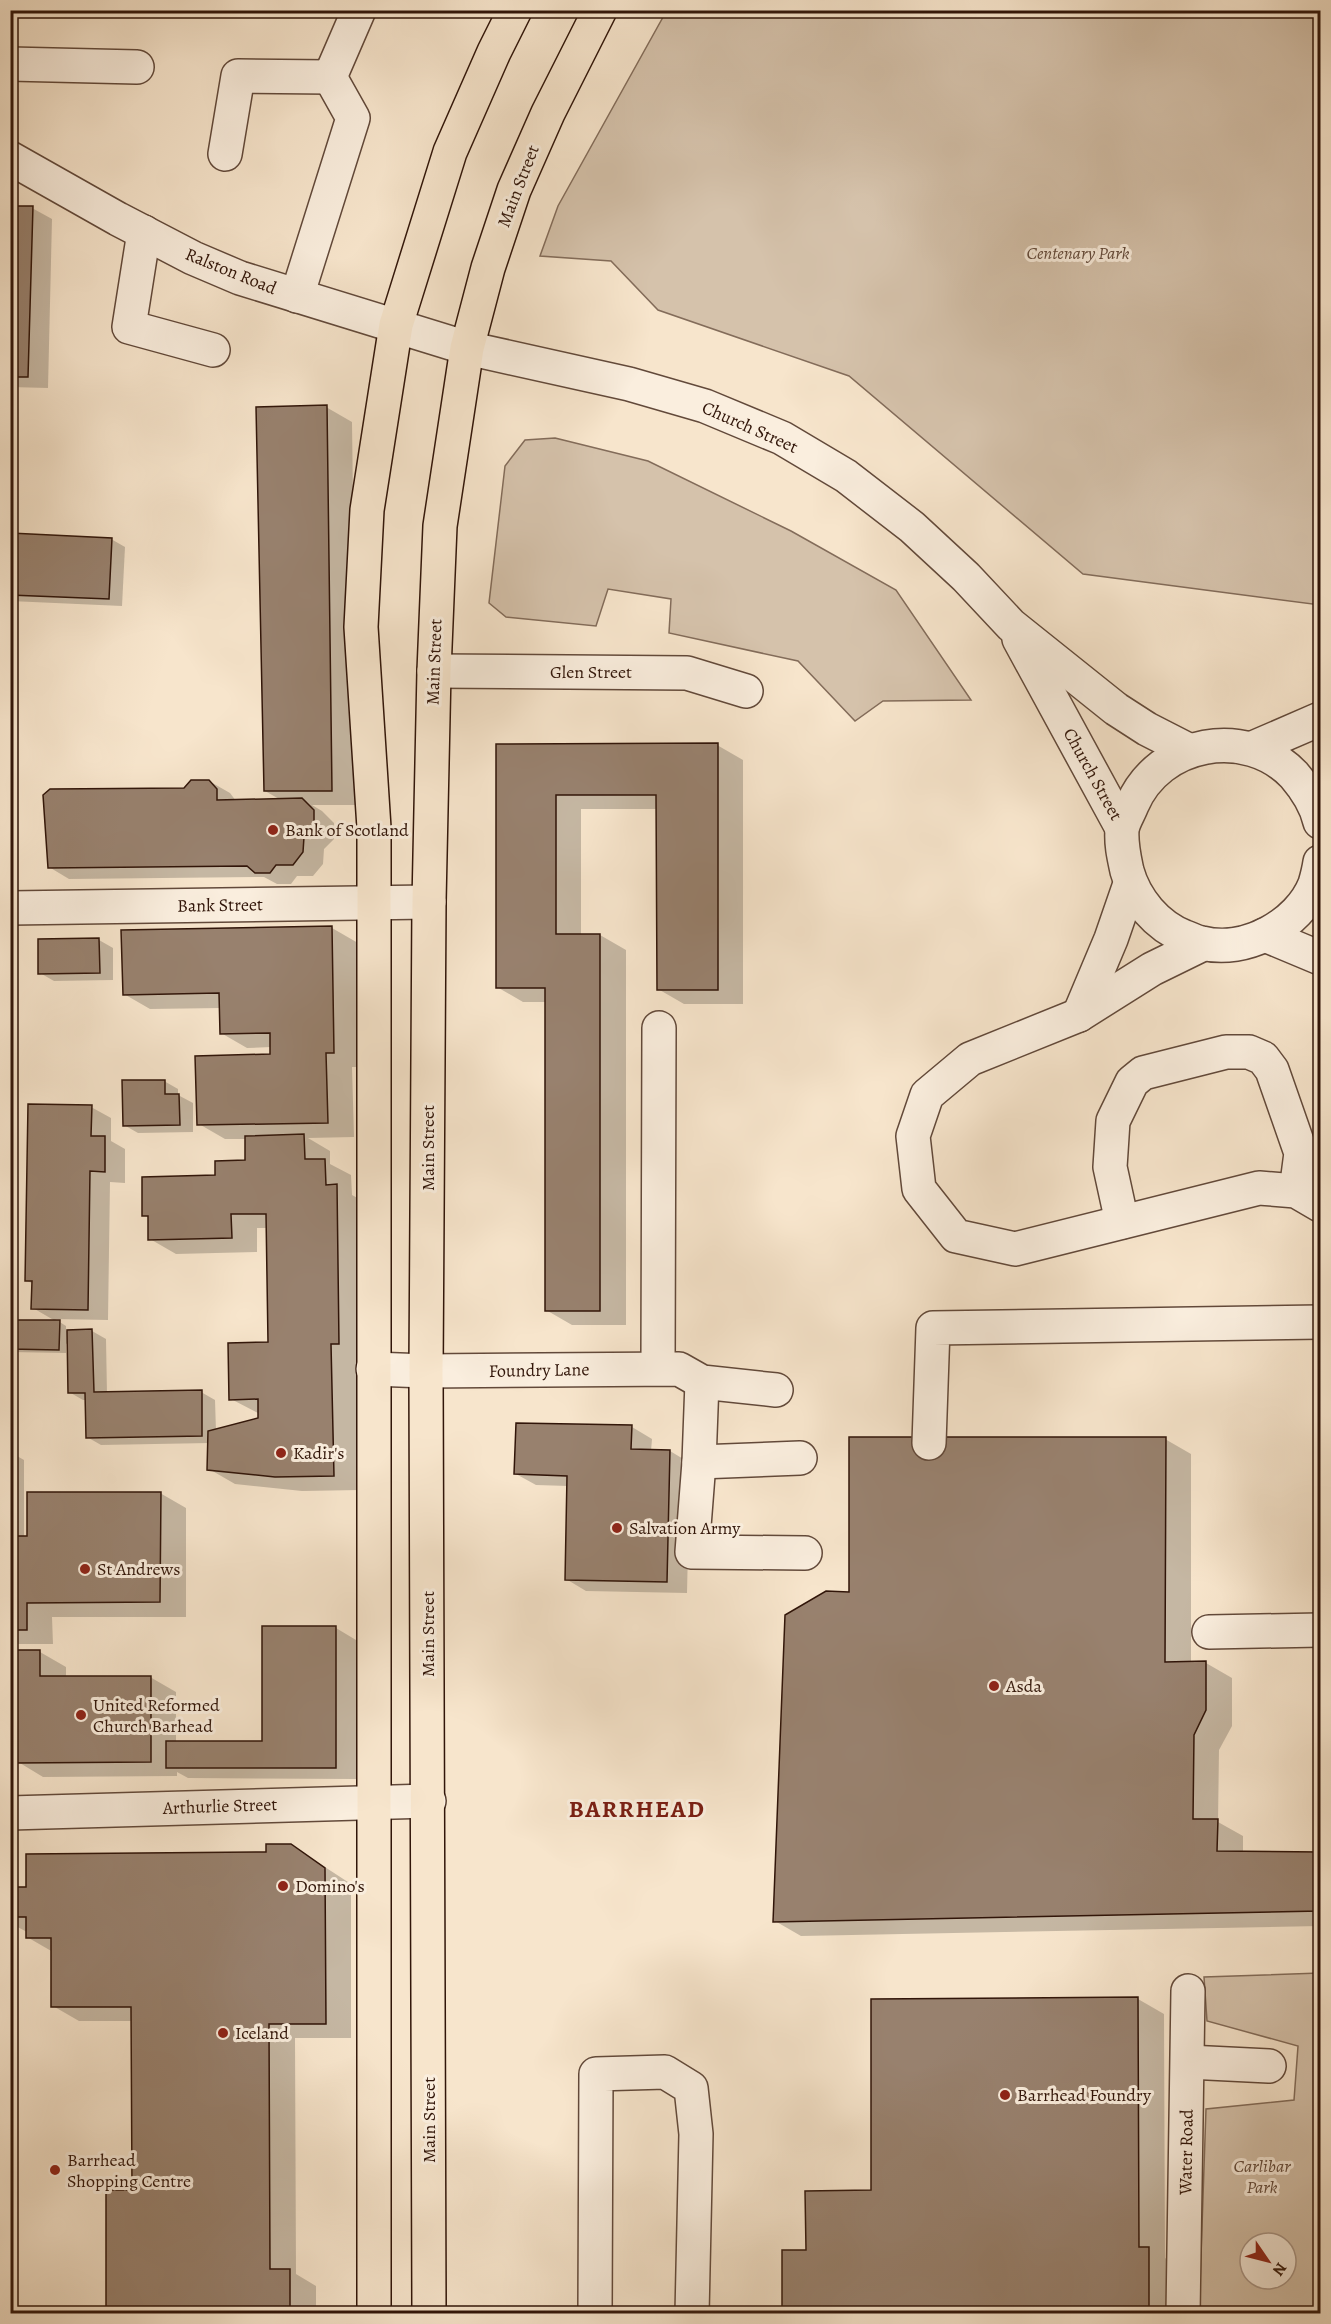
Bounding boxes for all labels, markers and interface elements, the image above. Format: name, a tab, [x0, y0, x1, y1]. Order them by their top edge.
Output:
street label: Main Street	[491, 141, 545, 231]
park label: Centenary Park	[1026, 241, 1130, 265]
street label: Ralston Road	[182, 242, 281, 300]
street label: Church Street	[698, 395, 802, 459]
street label: Main Street	[421, 618, 447, 706]
street label: Glen Street	[550, 660, 632, 684]
street label: Church Street	[1058, 723, 1128, 825]
place label: Bank of Scotland	[285, 818, 409, 842]
marker: Bank of Scotland	[266, 823, 280, 837]
street label: Bank Street	[177, 892, 263, 918]
street label: Main Street	[416, 1105, 440, 1191]
street label: Foundry Lane	[488, 1357, 590, 1383]
place label: Kadir's	[293, 1441, 345, 1465]
marker: Kadir's	[274, 1446, 288, 1460]
place label: Salvation Army	[629, 1516, 741, 1540]
marker: Salvation Army	[610, 1521, 624, 1535]
place label: St Andrews	[97, 1557, 180, 1581]
marker: St Andrews	[78, 1562, 92, 1576]
street label: Main Street	[416, 1591, 440, 1677]
place label: Asda	[1005, 1674, 1042, 1698]
marker: Asda	[987, 1679, 1001, 1693]
place label: United Reformed Church Barhead	[93, 1693, 220, 1738]
marker: United Reformed Church Barhead	[74, 1708, 88, 1722]
street label: Arthurlie Street	[161, 1792, 278, 1820]
district label: BARRHEAD	[569, 1793, 705, 1825]
place label: Domino's	[295, 1874, 365, 1898]
marker: Domino's	[276, 1879, 290, 1893]
place label: Iceland	[235, 2021, 289, 2045]
marker: Iceland	[216, 2026, 230, 2040]
street label: Main Street	[417, 2077, 441, 2163]
place label: Barrhead Foundry	[1017, 2083, 1152, 2107]
marker: Barrhead Foundry	[998, 2088, 1012, 2102]
street label: Water Road	[1173, 2109, 1199, 2196]
place label: Barrhead Shopping Centre	[67, 2148, 191, 2193]
park label: Carlibar Park	[1234, 2154, 1291, 2199]
marker: Barrhead Shopping Centre	[48, 2163, 62, 2177]
north arrow	[1238, 2231, 1298, 2291]
text: N	[1267, 2258, 1292, 2280]

